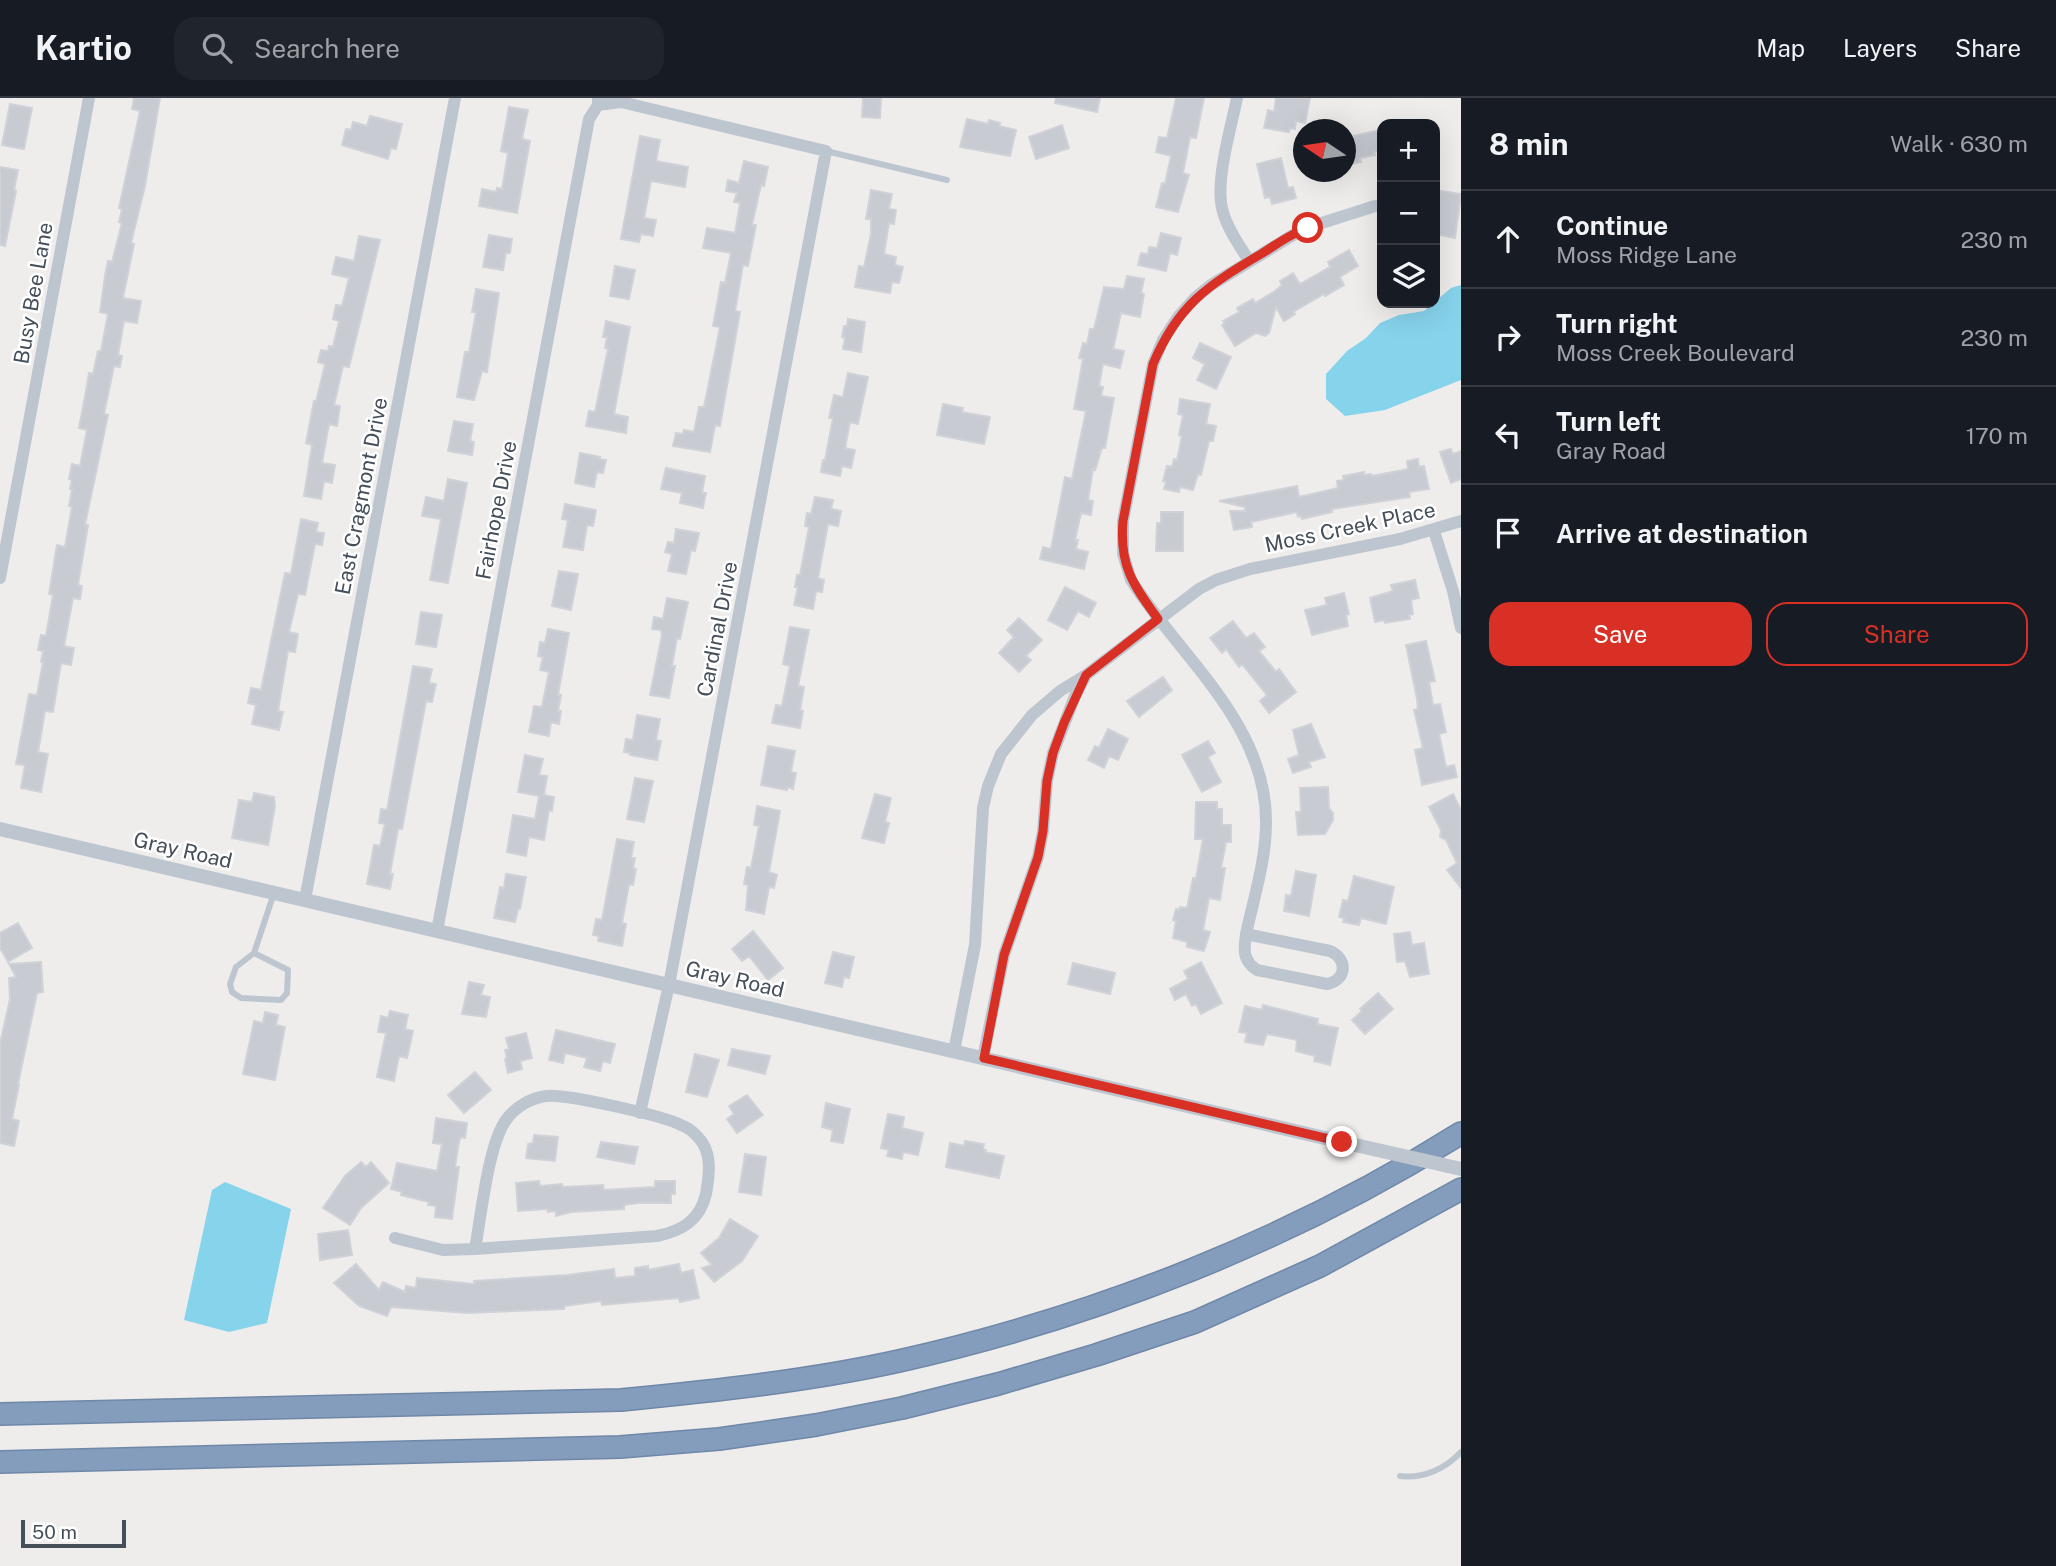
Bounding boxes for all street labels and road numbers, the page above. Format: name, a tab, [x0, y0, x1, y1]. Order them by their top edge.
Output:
street label: Busy Bee Lane	[8, 220, 58, 366]
street label: East Cragmont Drive	[330, 395, 392, 597]
street label: Fairhope Drive	[470, 438, 522, 582]
street label: Moss Creek Place	[1262, 497, 1438, 557]
street label: Cardinal Drive	[692, 559, 742, 699]
street label: Gray Road	[131, 827, 235, 873]
street label: Gray Road	[683, 956, 787, 1002]

